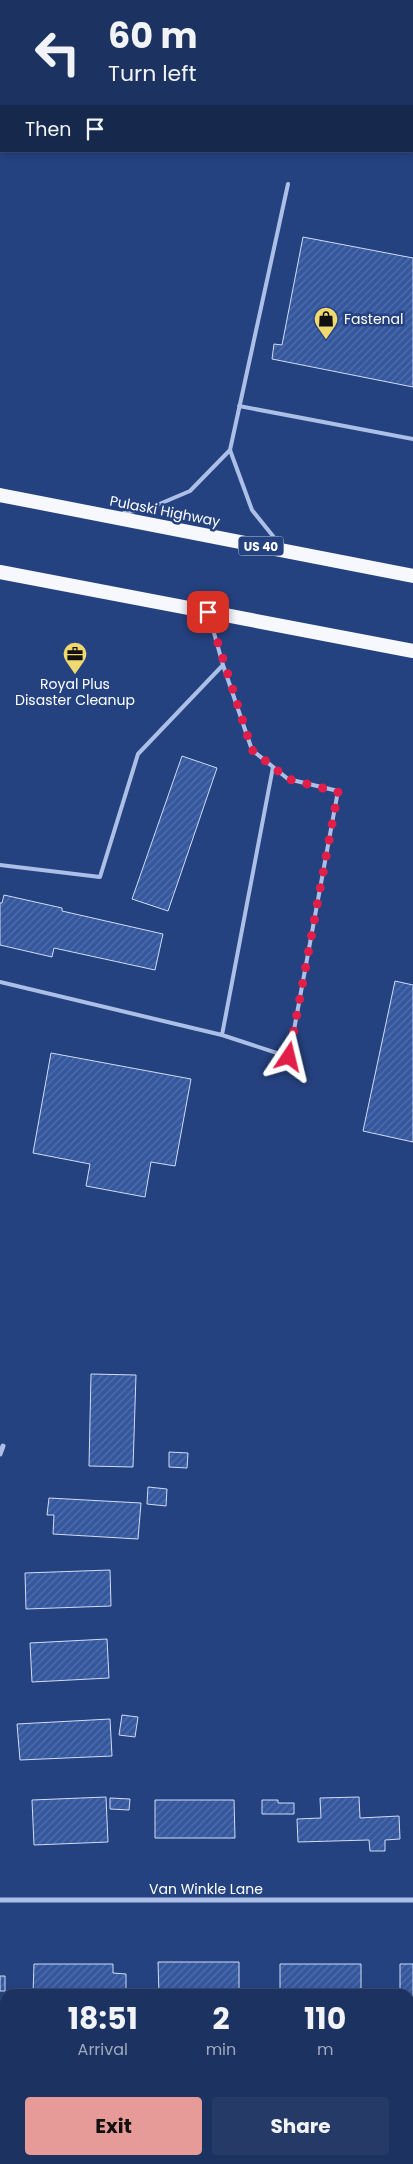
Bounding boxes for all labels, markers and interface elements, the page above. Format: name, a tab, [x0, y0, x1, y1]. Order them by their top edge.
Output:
text: 60 m	[108, 11, 198, 60]
icon: left	[25, 20, 90, 85]
text: Turn left	[108, 58, 196, 89]
icon: arrive	[81, 115, 109, 143]
text: Then	[25, 116, 71, 143]
shop icon: Fastenal	[313, 306, 339, 340]
place label: Fastenal	[344, 309, 403, 329]
street label: Pulaski Highway	[108, 490, 222, 532]
road number: US 40	[238, 536, 284, 556]
pin	[187, 591, 229, 633]
icon: arrive	[194, 598, 222, 626]
office icon: Royal Plus Disaster Cleanup	[62, 641, 88, 675]
place label: Royal Plus Disaster Cleanup	[15, 674, 135, 710]
position arrow	[262, 1030, 314, 1082]
street label: Van Winkle Lane	[149, 1879, 263, 1899]
text: 18:51	[68, 1997, 138, 2040]
text: 2	[212, 1997, 230, 2040]
text: 110	[304, 1997, 346, 2040]
text: Arrival	[78, 2038, 128, 2061]
text: min	[206, 2038, 236, 2061]
text: m	[317, 2038, 333, 2061]
button: Exit	[25, 2097, 202, 2155]
button: Share	[212, 2097, 389, 2155]

